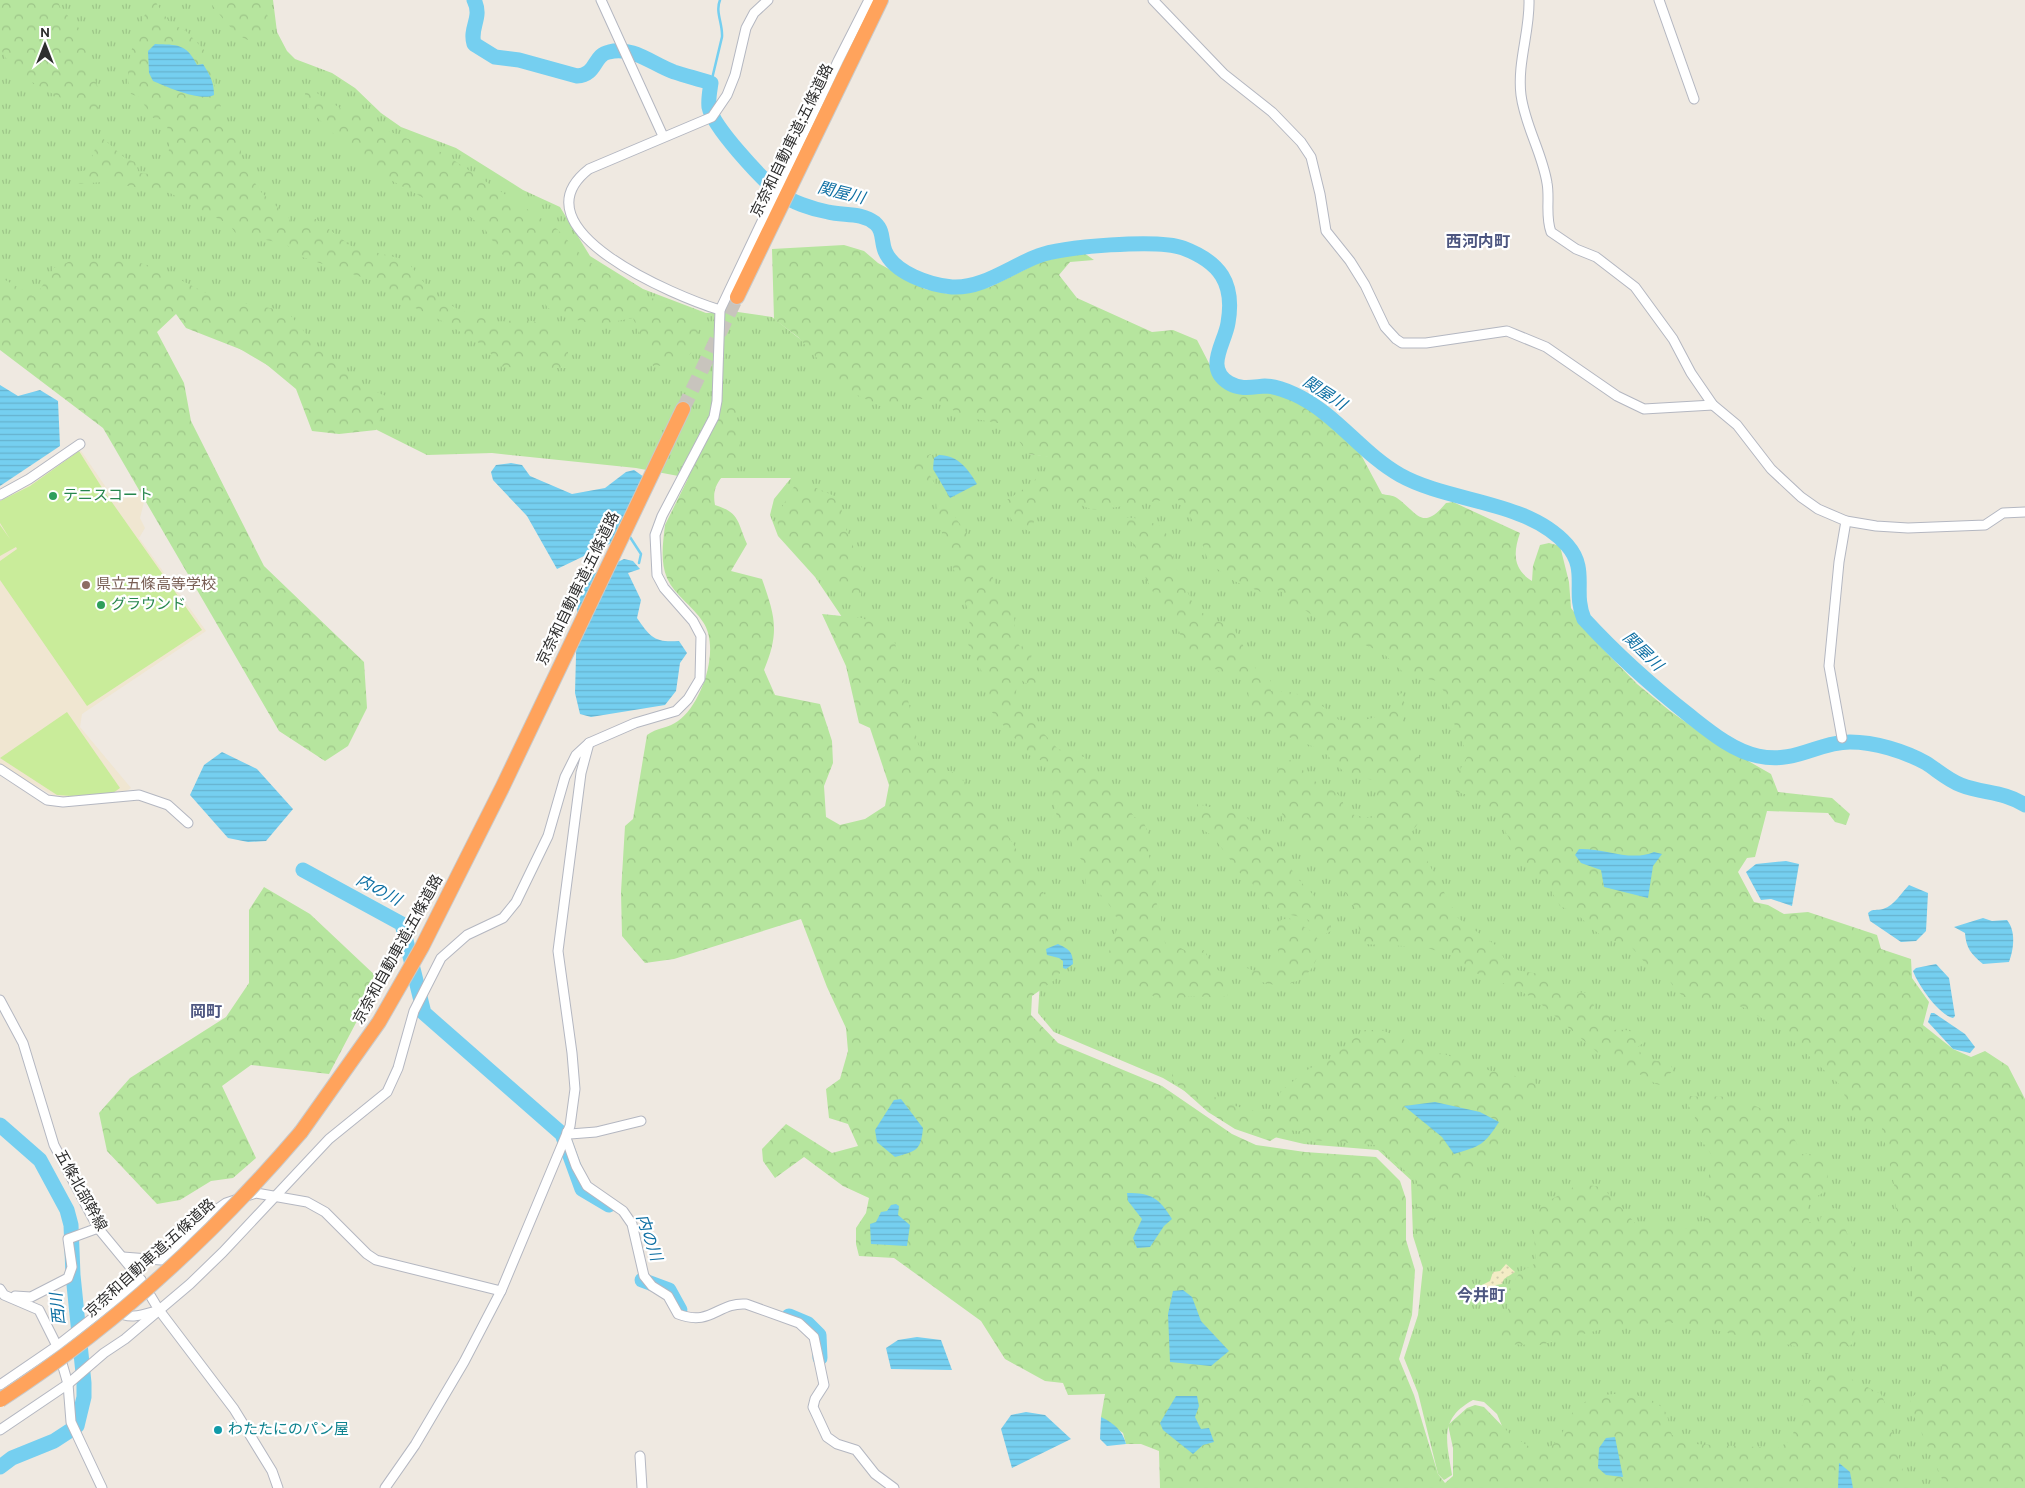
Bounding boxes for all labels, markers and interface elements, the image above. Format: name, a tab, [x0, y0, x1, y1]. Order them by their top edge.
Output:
north arrow	[20, 20, 70, 70]
text: N	[40, 25, 50, 42]
street label: 京奈和自動車道;五條道路	[748, 61, 838, 221]
water label: 関屋川	[815, 178, 869, 210]
district label: 西河内町	[1446, 233, 1510, 253]
water label: 関屋川	[1298, 373, 1351, 417]
place label: テニスコート	[63, 487, 153, 506]
marker: テニスコート	[47, 490, 59, 502]
street label: 京奈和自動車道;五條道路	[534, 509, 624, 669]
place label: 県立五條高等学校	[96, 576, 216, 595]
marker: 県立五條高等学校	[80, 579, 92, 591]
place label: グラウンド	[111, 596, 186, 615]
marker: グラウンド	[95, 599, 107, 611]
water label: 関屋川	[1618, 628, 1668, 677]
water label: 内の川	[352, 871, 406, 912]
street label: 京奈和自動車道;五條道路	[350, 872, 448, 1028]
district label: 岡町	[190, 1003, 222, 1023]
street label: 五條北部幹線	[50, 1147, 111, 1235]
street label: 京奈和自動車道;五條道路	[82, 1196, 220, 1322]
water label: 内の川	[631, 1212, 666, 1266]
district label: 今井町	[1457, 1286, 1505, 1307]
water label: 西川	[47, 1290, 71, 1326]
place label: わたたにのパン屋	[228, 1421, 349, 1440]
marker: わたたにのパン屋	[212, 1424, 224, 1436]

